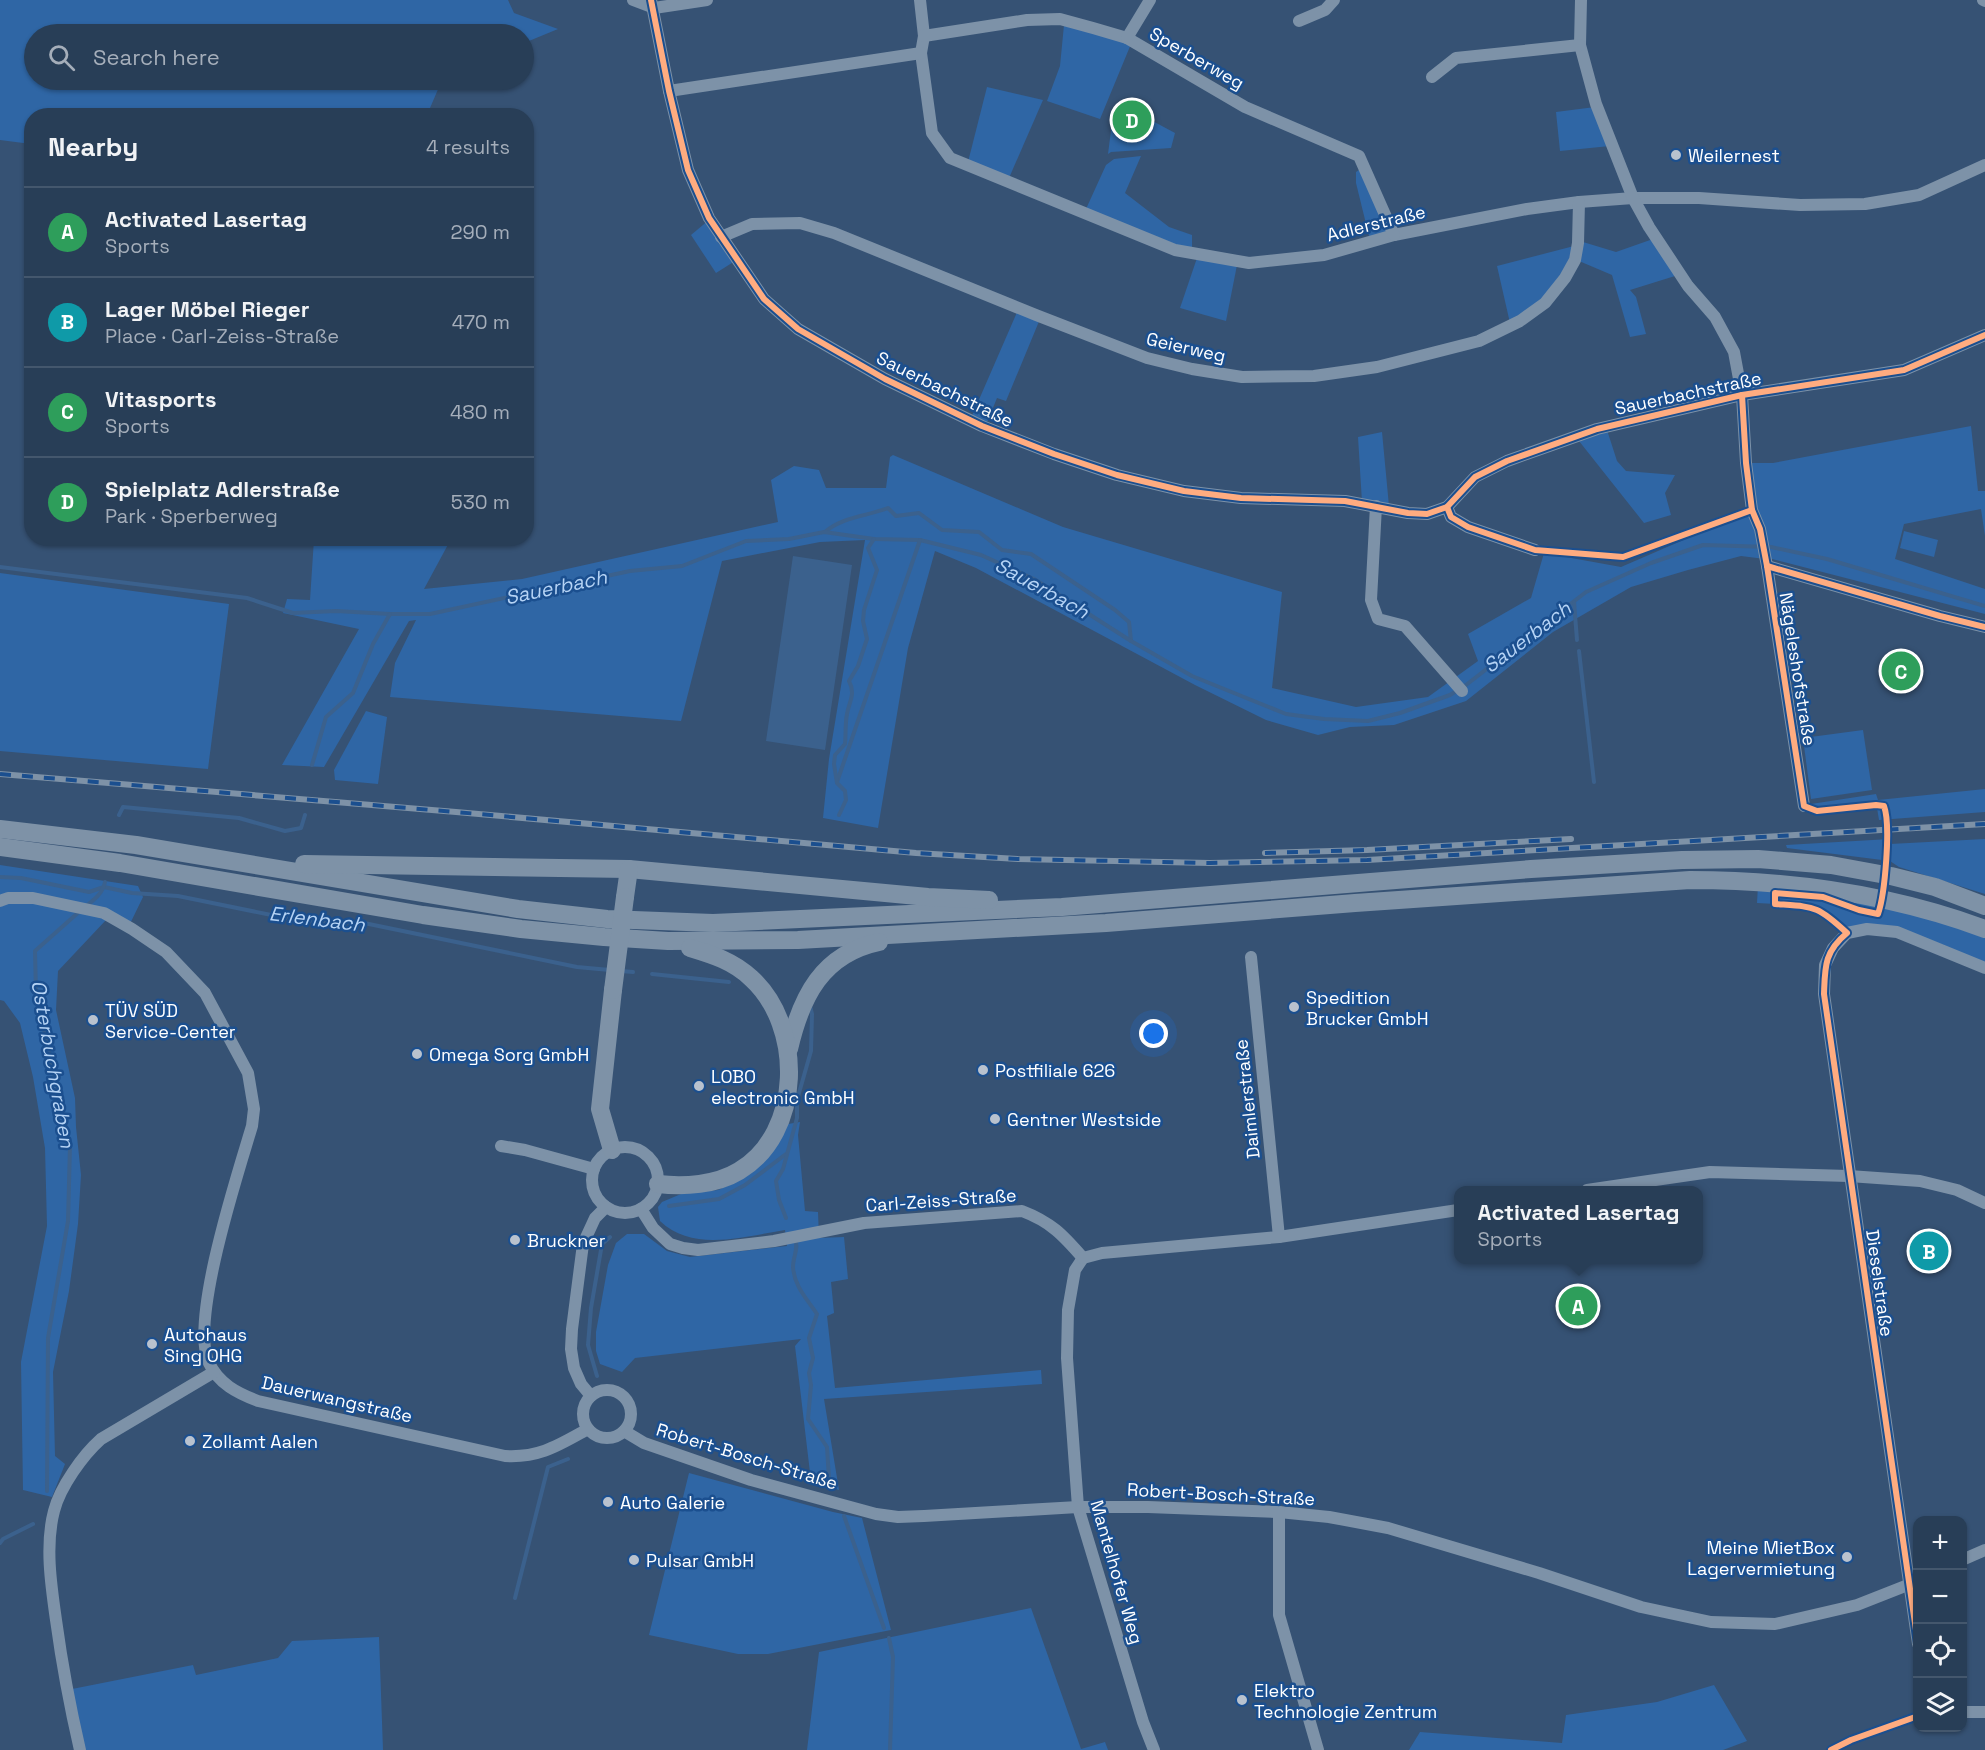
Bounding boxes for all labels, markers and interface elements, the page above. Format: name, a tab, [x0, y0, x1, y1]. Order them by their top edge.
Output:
street label: Sperberweg	[1146, 22, 1248, 94]
search box	[24, 24, 534, 90]
icon: search	[45, 41, 78, 74]
text: Search here	[93, 43, 220, 71]
pin: D	[1112, 98, 1152, 142]
text: Nearby	[48, 130, 138, 164]
text: 4 results	[426, 134, 510, 160]
place label: Weilernest	[1688, 144, 1780, 167]
marker: Weilernest	[1669, 148, 1683, 162]
street label: Adlerstraße	[1324, 200, 1428, 246]
text: Activated Lasertag	[105, 205, 307, 233]
text: A	[61, 219, 74, 245]
text: 290 m	[451, 219, 510, 245]
text: Sports	[105, 233, 170, 259]
text: Lager Möbel Rieger	[105, 295, 309, 323]
text: B	[61, 309, 74, 335]
text: 470 m	[452, 309, 510, 335]
text: Place · Carl-Zeiss-Straße	[105, 323, 339, 349]
street label: Geierweg	[1144, 327, 1228, 367]
street label: Sauerbachstraße	[873, 346, 1017, 432]
street label: Sauerbachstraße	[1613, 366, 1763, 420]
text: Vitasports	[105, 385, 216, 413]
text: C	[61, 399, 74, 425]
text: 480 m	[450, 399, 510, 425]
text: Sports	[105, 413, 170, 439]
text: Spielplatz Adlerstraße	[105, 475, 340, 503]
text: D	[61, 489, 74, 515]
text: 530 m	[451, 489, 510, 515]
text: Park · Sperberweg	[105, 503, 278, 529]
water label: Sauerbach	[990, 552, 1094, 625]
water label: Sauerbach	[503, 563, 610, 610]
street label: Nägeleshofstraße	[1775, 591, 1821, 747]
water label: Sauerbach	[1478, 595, 1577, 679]
pin: C	[1882, 648, 1920, 694]
water label: Erlenbach	[268, 900, 367, 938]
water label: Osterbuchgraben	[25, 978, 81, 1151]
place label: Spedition Brucker GmbH	[1306, 986, 1429, 1030]
place label: TÜV SÜD Service-Center	[105, 999, 236, 1043]
marker: Spedition Brucker GmbH	[1287, 1000, 1301, 1014]
marker: TÜV SÜD Service-Center	[86, 1013, 100, 1027]
your location	[1139, 1019, 1168, 1048]
street label: Daimlerstraße	[1229, 1038, 1265, 1160]
place label: Omega Sorg GmbH	[429, 1043, 589, 1066]
marker: Omega Sorg GmbH	[410, 1047, 424, 1061]
place label: Postfiliale 626	[995, 1059, 1115, 1082]
marker: Postfiliale 626	[976, 1063, 990, 1077]
place label: LOBO electronic GmbH	[711, 1065, 855, 1109]
marker: LOBO electronic GmbH	[692, 1079, 706, 1093]
place label: Gentner Westside	[1007, 1108, 1161, 1131]
marker: Gentner Westside	[988, 1112, 1002, 1126]
street label: Carl-Zeiss-Straße	[865, 1183, 1017, 1217]
popup	[1454, 1186, 1703, 1264]
text: Activated Lasertag	[1477, 1198, 1680, 1226]
text: Sports	[1477, 1226, 1542, 1252]
street label: Dieselstraße	[1861, 1228, 1899, 1338]
pin: B	[1910, 1228, 1948, 1274]
place label: Bruckner	[527, 1229, 606, 1252]
marker: Bruckner	[508, 1233, 522, 1247]
pin: A	[1558, 1284, 1598, 1328]
place label: Autohaus Sing OHG	[164, 1323, 247, 1367]
marker: Autohaus Sing OHG	[145, 1337, 159, 1351]
street label: Dauerwangstraße	[259, 1370, 415, 1428]
street label: Robert-Bosch-Straße	[654, 1417, 840, 1495]
place label: Zollamt Aalen	[202, 1430, 318, 1453]
marker: Zollamt Aalen	[183, 1434, 197, 1448]
street label: Robert-Bosch-Straße	[1126, 1478, 1316, 1510]
place label: Auto Galerie	[620, 1491, 725, 1514]
marker: Auto Galerie	[601, 1495, 615, 1509]
street label: Mantelhofer Weg	[1085, 1497, 1149, 1647]
map controls	[1913, 1516, 1967, 1732]
button: +	[1913, 1516, 1967, 1570]
place label: Meine MietBox Lagervermietung	[1687, 1536, 1835, 1580]
place label: Pulsar GmbH	[646, 1549, 754, 1572]
marker: Meine MietBox Lagervermietung	[1840, 1550, 1854, 1564]
marker: Pulsar GmbH	[627, 1553, 641, 1567]
button: −	[1913, 1570, 1967, 1624]
button: locate	[1913, 1624, 1967, 1678]
button: layers	[1913, 1678, 1967, 1732]
place label: Elektro Technologie Zentrum	[1254, 1679, 1437, 1723]
marker: Elektro Technologie Zentrum	[1235, 1693, 1249, 1707]

